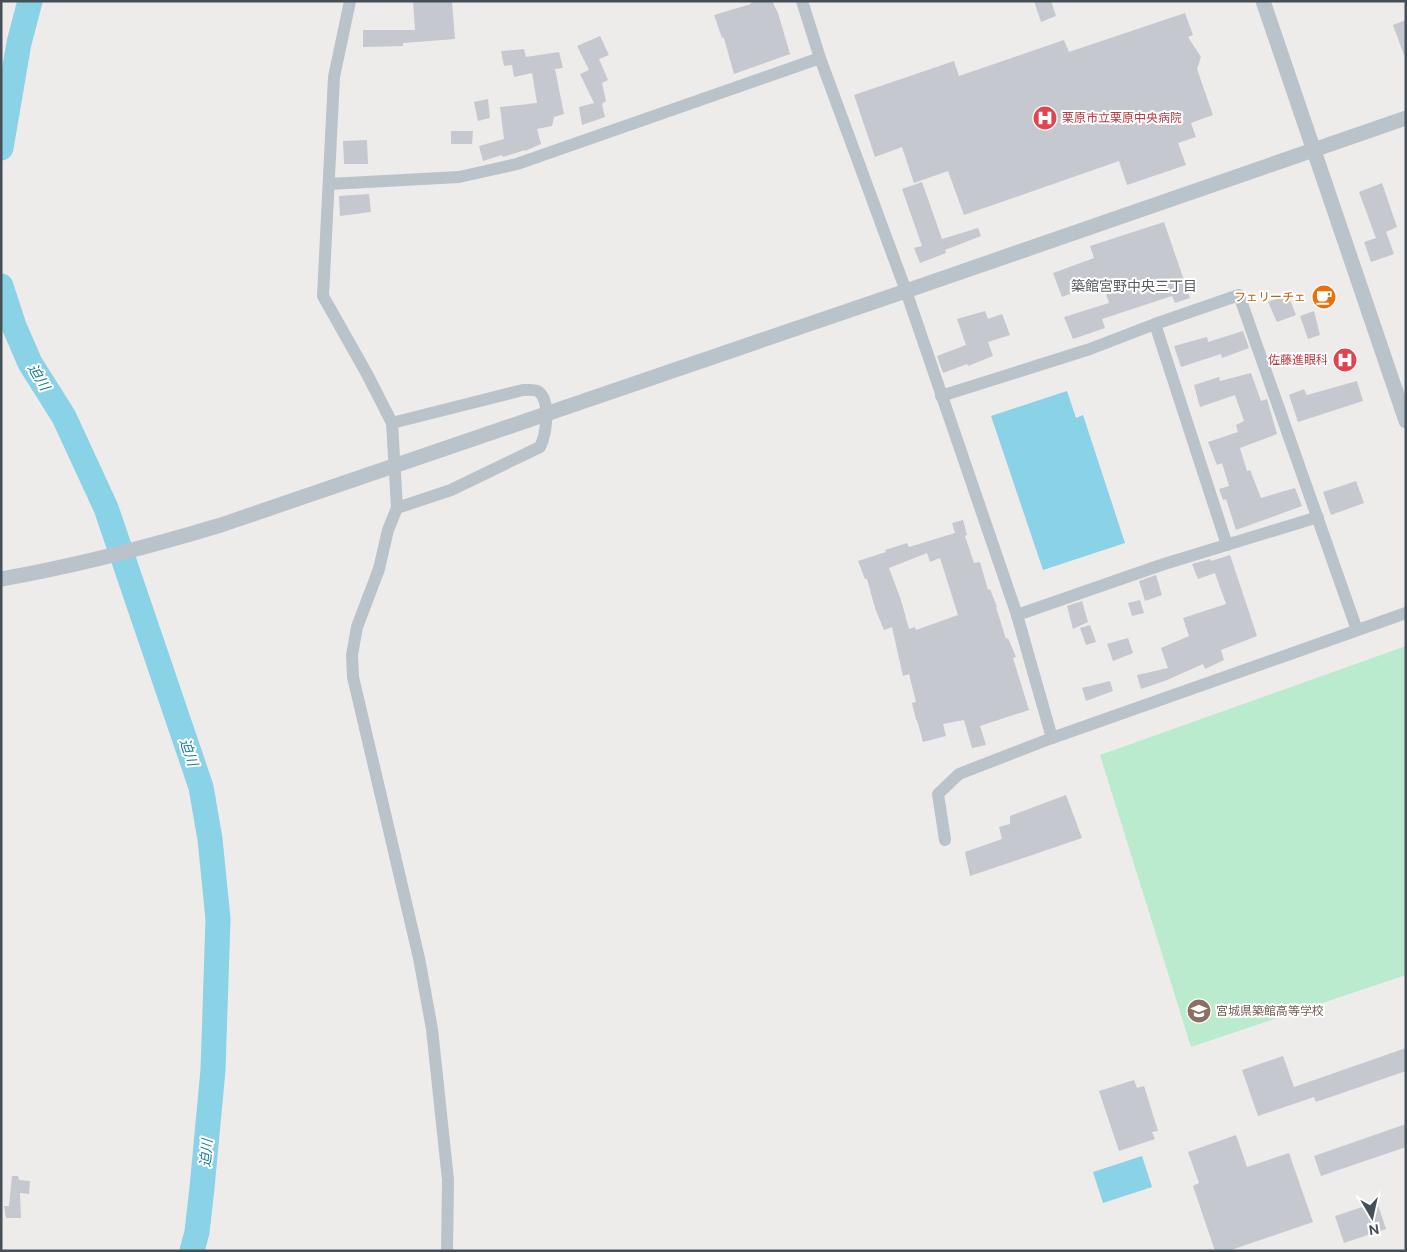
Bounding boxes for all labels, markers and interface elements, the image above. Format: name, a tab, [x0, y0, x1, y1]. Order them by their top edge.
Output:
hospital icon: 栗原市立栗原中央病院	[1032, 105, 1058, 131]
place label: 栗原市立栗原中央病院	[1062, 110, 1182, 126]
district label: 築館宮野中央三丁目	[1071, 277, 1197, 295]
cafe icon: フェリーチェ	[1311, 284, 1337, 310]
place label: フェリーチェ	[1234, 289, 1306, 305]
hospital icon: 佐藤進眼科	[1332, 347, 1358, 373]
place label: 佐藤進眼科	[1268, 352, 1328, 368]
water label: 迫川	[24, 360, 55, 395]
water label: 迫川	[176, 736, 203, 770]
school or university icon: 宮城県築館高等学校	[1186, 998, 1212, 1024]
place label: 宮城県築館高等学校	[1216, 1003, 1324, 1019]
water label: 迫川	[196, 1136, 216, 1168]
north arrow	[1347, 1192, 1397, 1242]
text: N	[1368, 1220, 1380, 1240]

